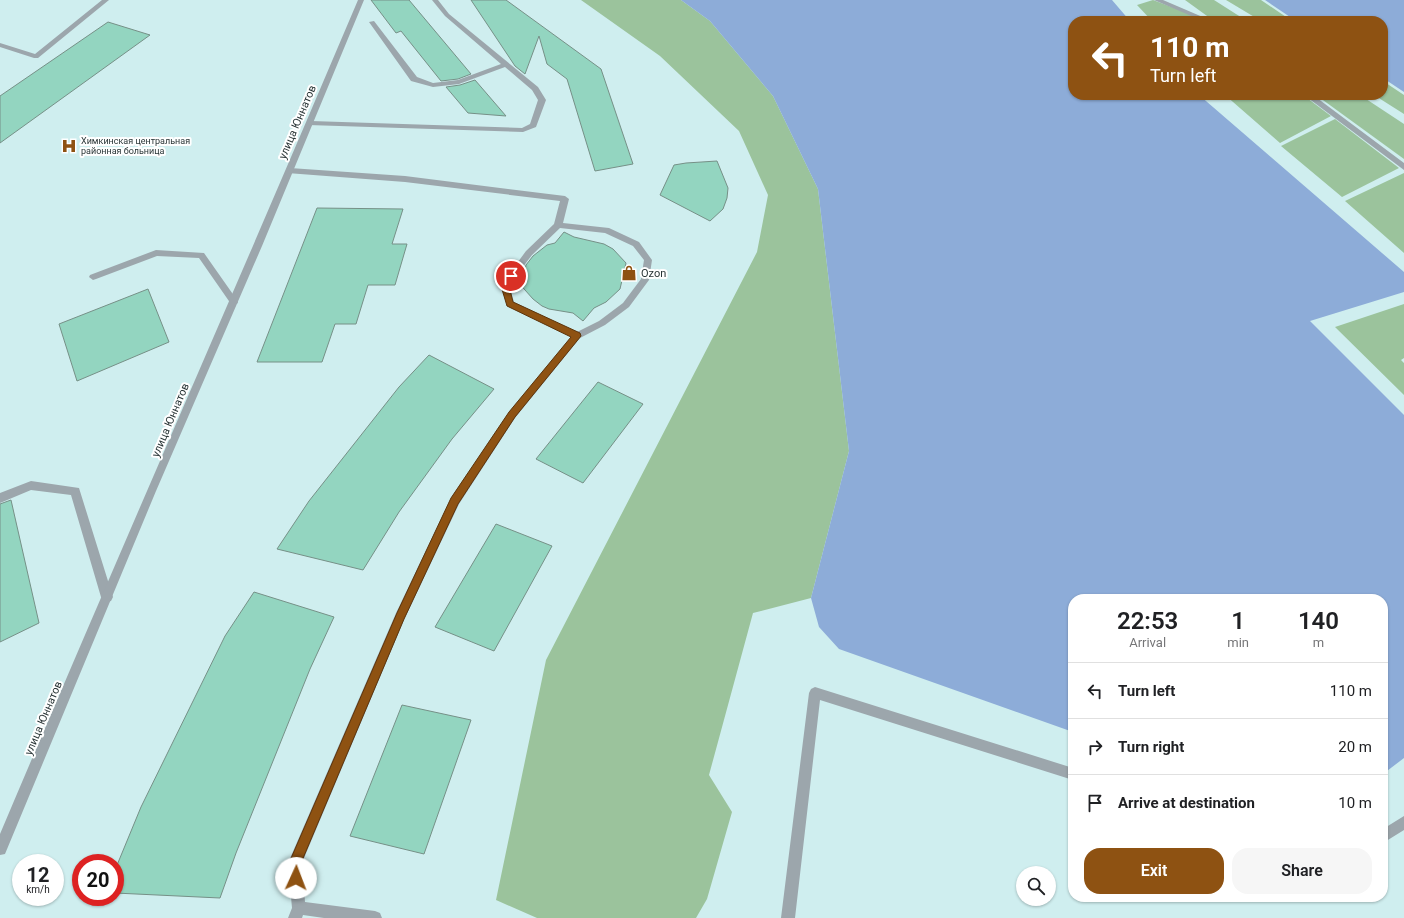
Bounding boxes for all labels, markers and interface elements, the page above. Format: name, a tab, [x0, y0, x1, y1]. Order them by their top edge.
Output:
text: 110 m	[1150, 31, 1229, 64]
icon: left	[1084, 32, 1136, 84]
text: Turn left	[1150, 65, 1216, 86]
street label: улица Юннатов	[276, 83, 319, 161]
place label: Химкинская центральная районная больница	[81, 136, 190, 156]
hospital icon: Химкинская центральная районная больница	[60, 137, 78, 155]
pin	[494, 259, 528, 293]
shop icon: Ozon	[620, 264, 638, 282]
icon: arrive	[500, 265, 522, 287]
place label: Ozon	[641, 267, 666, 280]
street label: улица Юннатов	[149, 381, 192, 459]
text: 22:53	[1117, 607, 1178, 635]
text: 1	[1231, 607, 1245, 635]
text: 140	[1298, 607, 1339, 635]
text: Arrival	[1129, 635, 1166, 650]
text: min	[1227, 635, 1249, 650]
text: m	[1313, 635, 1324, 650]
street label: улица Юннатов	[22, 679, 65, 757]
icon: left	[1084, 680, 1106, 702]
text: Turn left	[1118, 682, 1175, 700]
text: 110 m	[1330, 682, 1372, 700]
icon: right	[1084, 736, 1106, 758]
text: Turn right	[1118, 738, 1184, 756]
text: 20 m	[1338, 738, 1372, 756]
icon: arrive	[1084, 792, 1106, 814]
text: Arrive at destination	[1118, 794, 1255, 812]
text: 10 m	[1338, 794, 1372, 812]
button: Exit	[1084, 848, 1224, 894]
button: Share	[1232, 848, 1372, 894]
speed limit sign: 20	[72, 854, 124, 906]
position arrow	[275, 857, 317, 899]
text: 12	[27, 863, 49, 887]
map controls	[1016, 866, 1056, 906]
button: search	[1016, 866, 1056, 906]
text: km/h	[26, 884, 50, 895]

